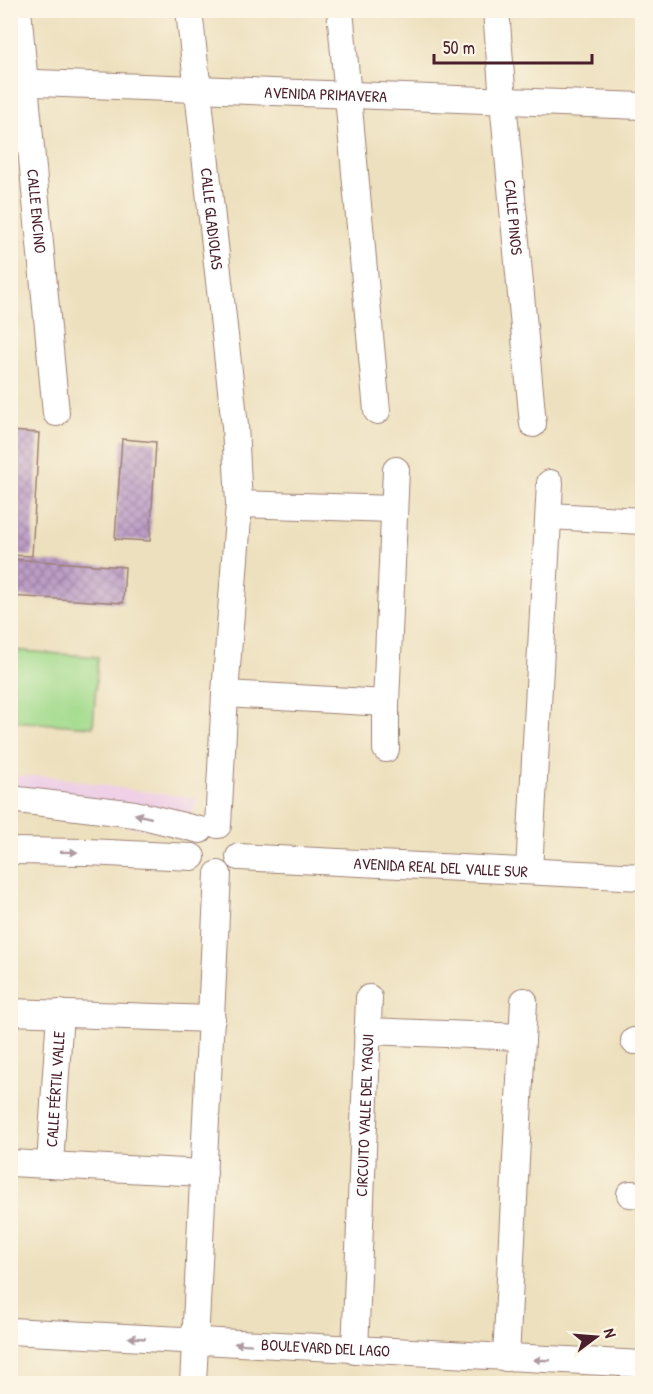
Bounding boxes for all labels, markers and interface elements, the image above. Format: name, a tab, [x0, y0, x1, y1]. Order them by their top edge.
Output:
scale bar	[434, 27, 592, 65]
text: 50 m	[443, 35, 475, 60]
street label: AVENIDA PRIMAVERA	[264, 81, 388, 107]
street label: CALLE GLADIOLAS	[196, 167, 229, 271]
street label: CALLE ENCINO	[22, 168, 52, 254]
street label: CALLE PINOS	[499, 179, 528, 256]
one-way arrow	[134, 811, 152, 821]
one-way arrow	[59, 847, 78, 856]
street label: AVENIDA REAL DEL VALLE SUR	[353, 852, 528, 882]
street label: CALLE FÉRTIL VALLE	[40, 1030, 70, 1148]
street label: CIRCUITO VALLE DEL YAQUI	[350, 1033, 379, 1197]
north arrow	[566, 1307, 626, 1367]
text: N	[599, 1326, 622, 1340]
one-way arrow	[127, 1333, 146, 1342]
street label: BOULEVARD DEL LAGO	[261, 1333, 391, 1362]
one-way arrow	[233, 1339, 252, 1348]
one-way arrow	[533, 1356, 552, 1365]

